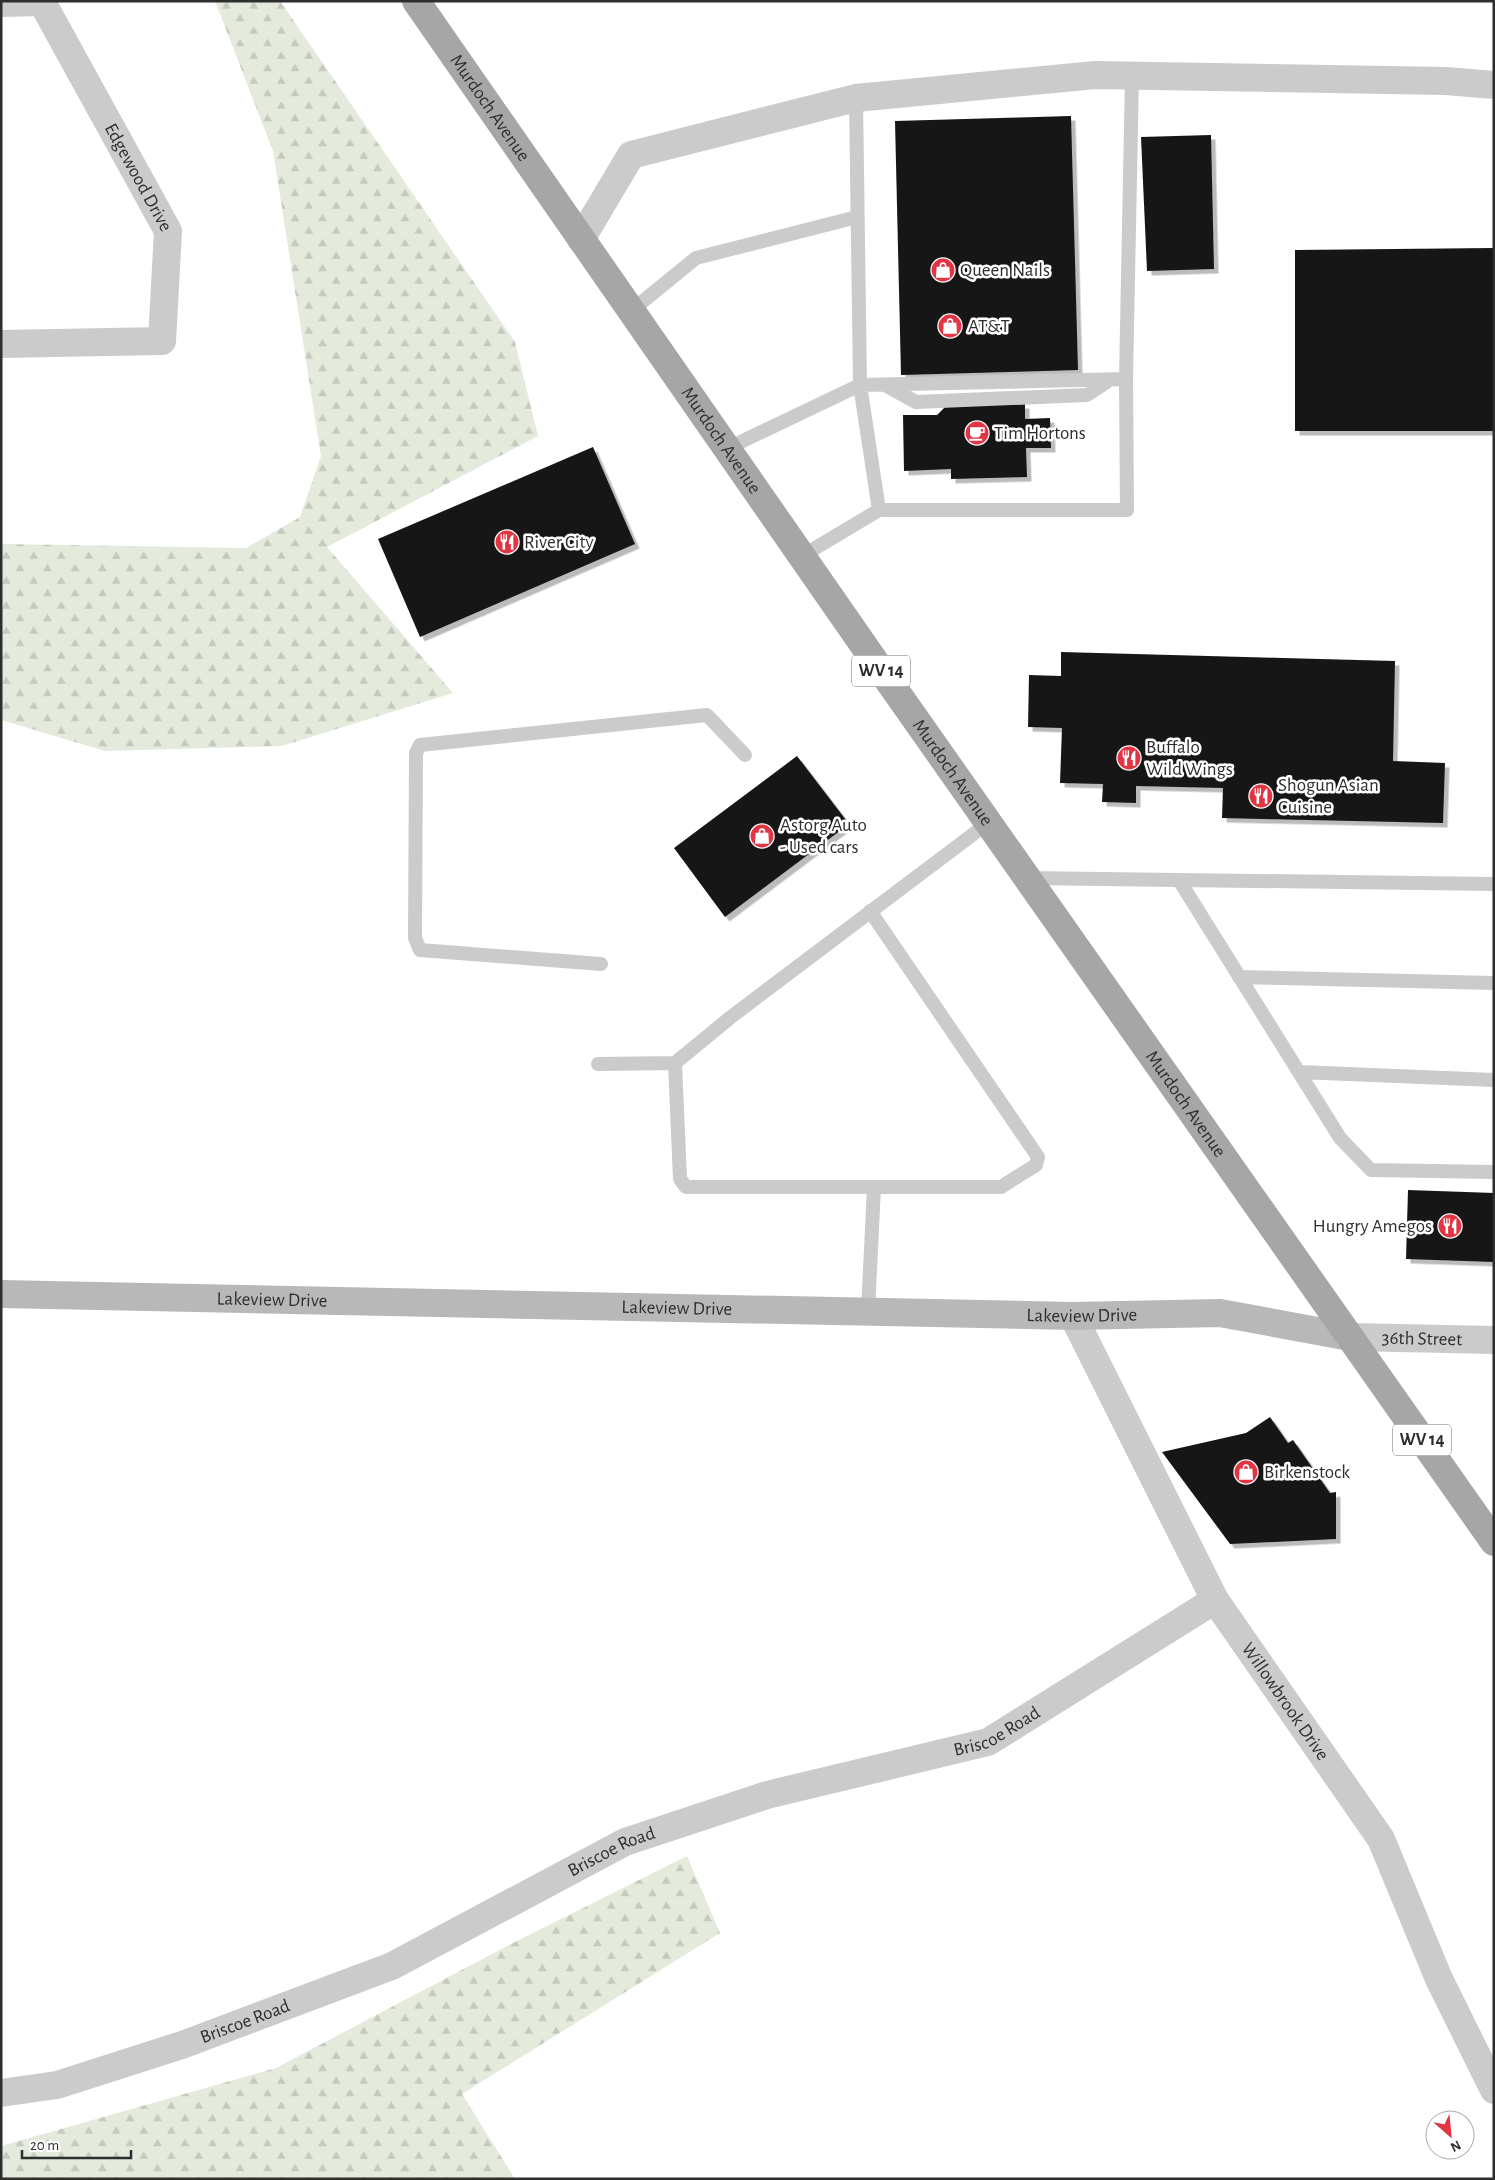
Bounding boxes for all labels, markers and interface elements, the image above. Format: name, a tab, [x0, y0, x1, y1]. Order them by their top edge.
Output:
street label: Murdoch Avenue	[447, 51, 534, 165]
street label: Edgewood Drive	[101, 120, 176, 235]
shop icon: Queen Nails	[930, 257, 956, 283]
place label: Queen Nails	[960, 261, 1050, 280]
shop icon: AT&T	[937, 313, 963, 339]
place label: AT&T	[968, 317, 1010, 336]
street label: Murdoch Avenue	[678, 384, 765, 497]
cafe icon: Tim Hortons	[964, 420, 990, 446]
place label: Tim Hortons	[994, 424, 1086, 443]
restaurant icon: River City	[494, 529, 520, 555]
place label: River City	[524, 533, 594, 552]
road number: WV 14	[852, 656, 910, 686]
street label: Murdoch Avenue	[909, 716, 997, 829]
place label: Buffalo Wild Wings	[1146, 738, 1233, 779]
restaurant icon: Buffalo Wild Wings	[1116, 745, 1142, 771]
place label: Shogun Asian Cuisine	[1278, 776, 1379, 817]
restaurant icon: Shogun Asian Cuisine	[1248, 783, 1274, 809]
place label: Astorg Auto - Used cars	[780, 816, 867, 857]
shop icon: Astorg Auto - Used cars	[749, 823, 775, 849]
street label: Murdoch Avenue	[1142, 1047, 1230, 1161]
restaurant icon: Hungry Amegos	[1437, 1213, 1463, 1239]
place label: Hungry Amegos	[1313, 1217, 1432, 1236]
street label: Lakeview Drive	[216, 1289, 328, 1310]
street label: Lakeview Drive	[621, 1297, 732, 1319]
street label: Lakeview Drive	[1026, 1305, 1137, 1326]
street label: 36th Street	[1381, 1328, 1462, 1349]
road number: WV 14	[1393, 1424, 1451, 1456]
shop icon: Birkenstock	[1233, 1459, 1259, 1485]
place label: Birkenstock	[1264, 1463, 1350, 1482]
street label: Willowbrook Drive	[1238, 1639, 1333, 1764]
street label: Briscoe Road	[952, 1703, 1043, 1759]
street label: Briscoe Road	[565, 1823, 658, 1880]
street label: Briscoe Road	[197, 1996, 292, 2047]
north arrow	[1425, 2110, 1475, 2160]
scale bar	[22, 2128, 131, 2160]
text: N	[1448, 2137, 1463, 2154]
text: 20 m	[30, 2138, 59, 2153]

